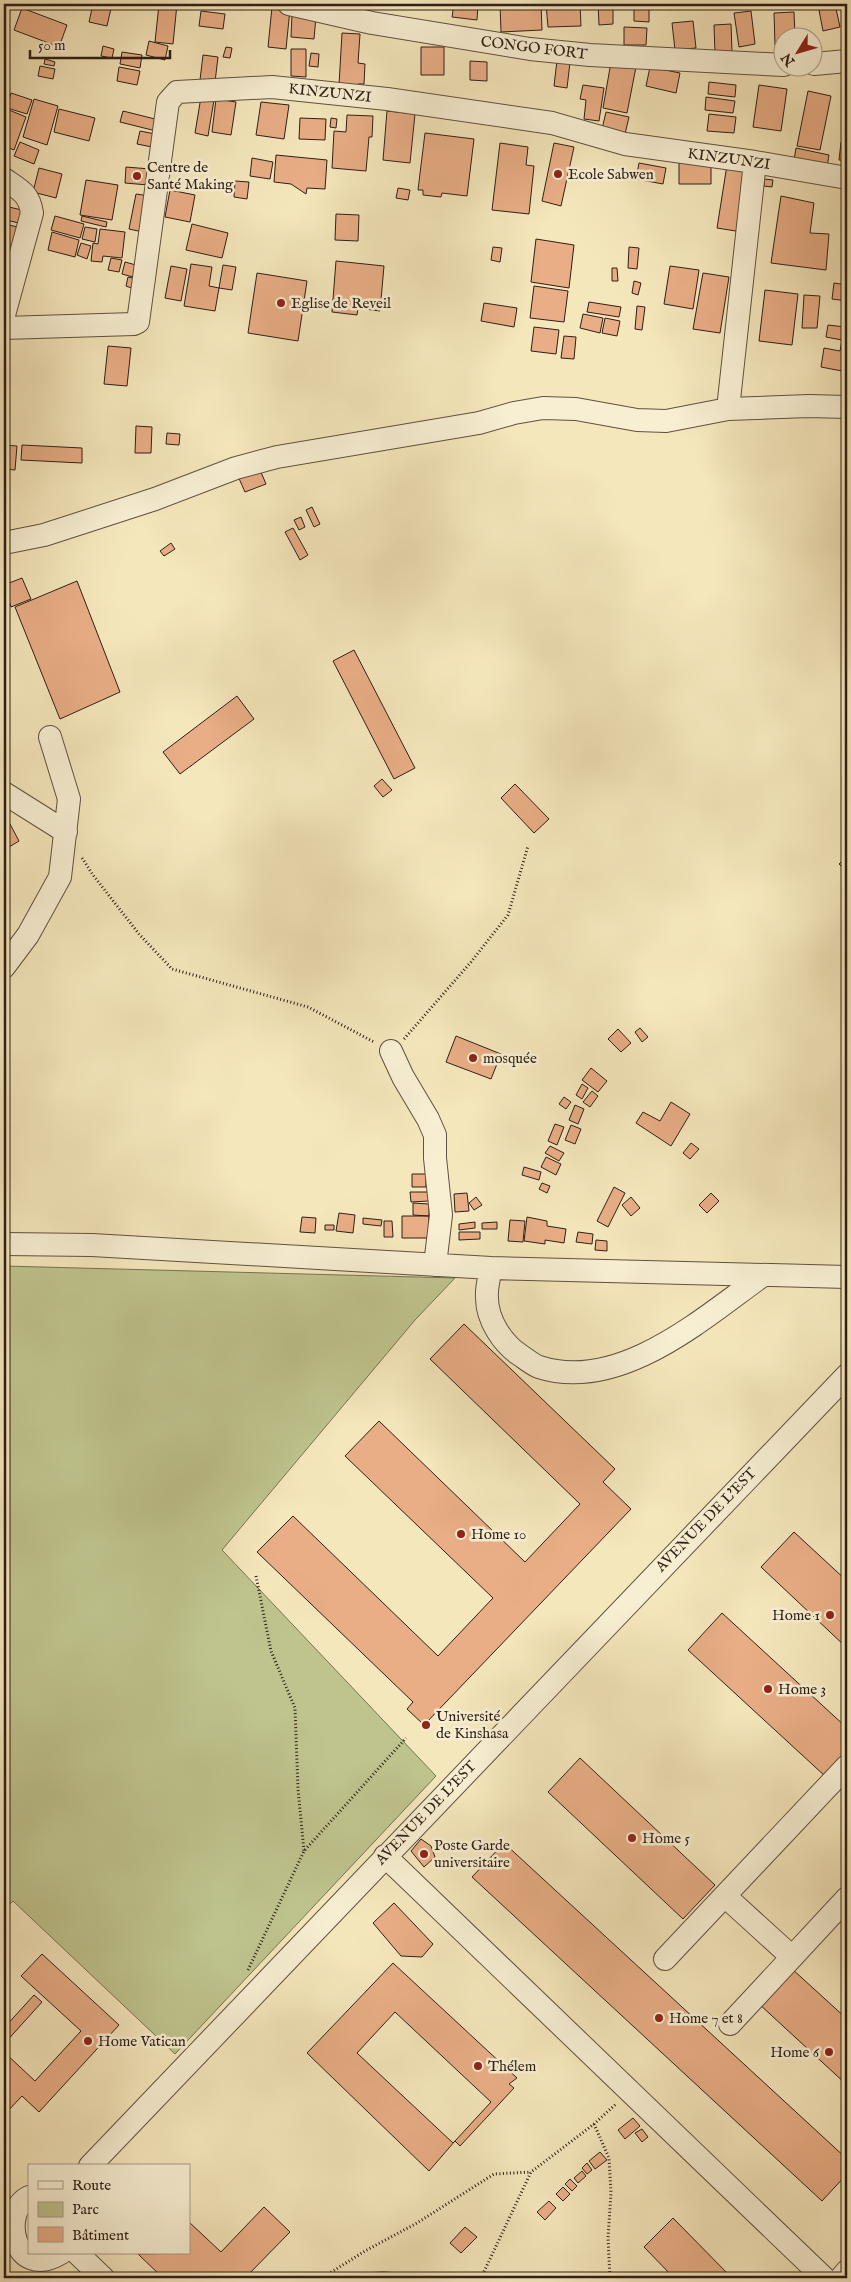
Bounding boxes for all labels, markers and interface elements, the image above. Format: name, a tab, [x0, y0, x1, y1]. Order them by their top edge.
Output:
scale bar	[30, 28, 170, 60]
north arrow	[774, 28, 824, 78]
street label: CONGO FORT	[480, 32, 588, 64]
text: 50 m	[38, 36, 66, 55]
text: N	[778, 49, 800, 70]
street label: KINZUNZI	[288, 79, 373, 107]
street label: KINZUNZI	[686, 144, 772, 174]
place label: Centre de Santé Making	[147, 158, 234, 194]
place label: Ecole Sabwen	[568, 165, 654, 184]
marker: Ecole Sabwen	[552, 168, 564, 180]
marker: Centre de Santé Making	[131, 170, 143, 182]
place label: Eglise de Reveil	[291, 294, 392, 313]
marker: Eglise de Reveil	[275, 297, 287, 309]
place label: mosquée	[483, 1049, 537, 1068]
marker: mosquée	[467, 1052, 479, 1064]
street label: AVENUE DE L'EST	[651, 1464, 761, 1577]
place label: Home 10	[471, 1525, 526, 1544]
marker: Home 10	[455, 1528, 467, 1540]
place label: Home 1	[772, 1606, 820, 1625]
marker: Home 1	[824, 1609, 836, 1621]
place label: Home 3	[778, 1680, 826, 1699]
marker: Home 3	[762, 1683, 774, 1695]
place label: Université de Kinshasa	[436, 1707, 509, 1743]
marker: Université de Kinshasa	[420, 1719, 432, 1731]
street label: AVENUE DE L'EST	[371, 1757, 481, 1870]
place label: Home 5	[642, 1829, 690, 1848]
marker: Home 5	[626, 1832, 638, 1844]
place label: Poste Garde universitaire	[434, 1836, 510, 1872]
marker: Poste Garde universitaire	[418, 1848, 430, 1860]
place label: Home 7 et 8	[669, 2009, 743, 2028]
marker: Home 7 et 8	[653, 2012, 665, 2024]
place label: Home Vatican	[98, 2032, 186, 2051]
marker: Home Vatican	[82, 2035, 94, 2047]
place label: Home 6	[770, 2043, 820, 2062]
marker: Home 6	[823, 2046, 835, 2058]
place label: Thélem	[488, 2057, 537, 2076]
marker: Thélem	[472, 2060, 484, 2072]
legend	[28, 2164, 190, 2254]
text: Route	[72, 2176, 111, 2195]
text: Parc	[72, 2200, 99, 2219]
text: Bâtiment	[72, 2226, 129, 2245]

